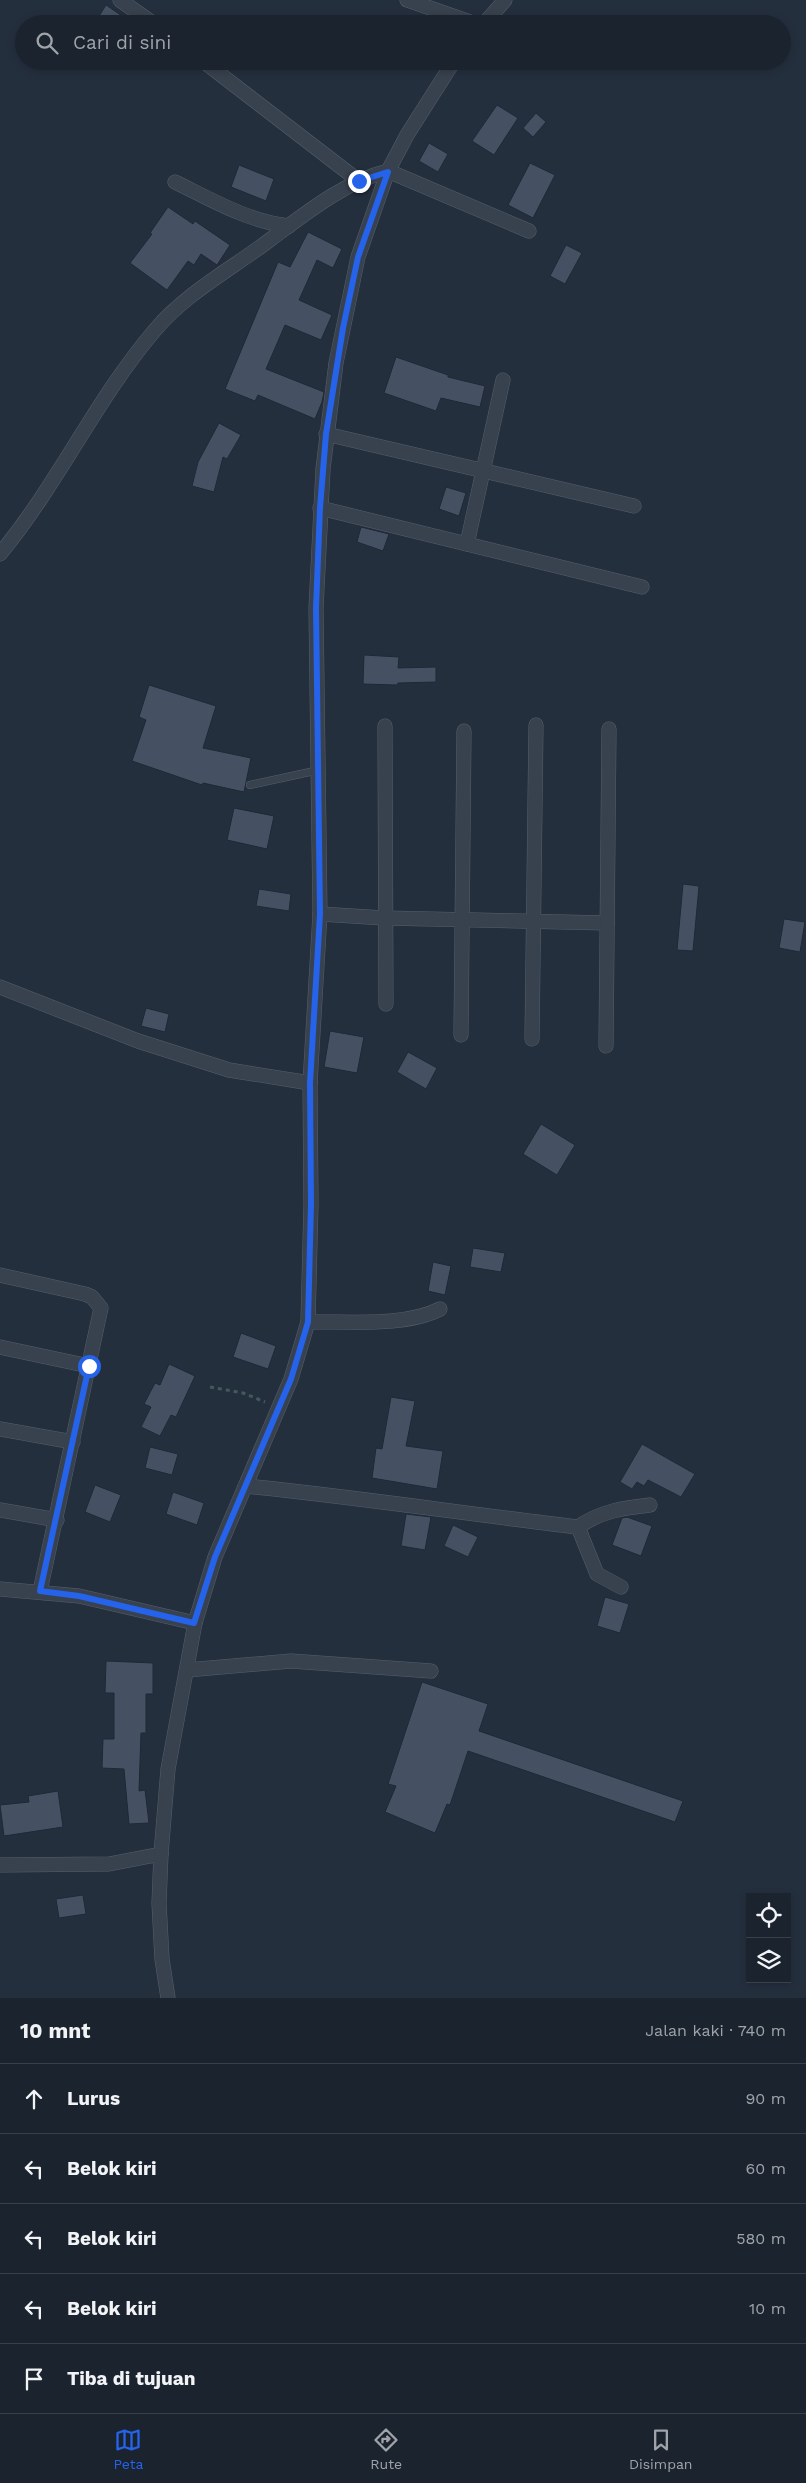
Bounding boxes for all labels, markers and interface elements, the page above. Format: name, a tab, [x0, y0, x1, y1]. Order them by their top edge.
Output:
search box	[15, 15, 791, 70]
icon: search	[33, 29, 61, 57]
text: Cari di sini	[73, 31, 171, 54]
route end	[348, 170, 371, 193]
route start	[78, 1355, 101, 1378]
map controls	[746, 1893, 791, 1983]
button: locate	[746, 1893, 791, 1938]
button: layers	[746, 1938, 791, 1983]
text: 10 mnt	[20, 2018, 90, 2043]
text: Jalan kaki · 740 m	[645, 2021, 786, 2040]
icon: ahead	[20, 2085, 48, 2113]
text: Lurus	[67, 2087, 120, 2110]
text: 90 m	[745, 2089, 786, 2108]
icon: left	[20, 2155, 48, 2183]
text: Belok kiri	[67, 2157, 157, 2180]
text: 60 m	[746, 2159, 786, 2178]
icon: left	[20, 2225, 48, 2253]
text: Belok kiri	[67, 2227, 157, 2250]
text: 580 m	[736, 2229, 786, 2248]
icon: left	[20, 2295, 48, 2323]
text: Belok kiri	[67, 2297, 157, 2320]
text: 10 m	[749, 2299, 786, 2318]
icon: arrive	[20, 2365, 48, 2393]
text: Tiba di tujuan	[67, 2367, 196, 2390]
tab: Peta	[113, 2426, 144, 2472]
tab: Rute	[370, 2426, 402, 2472]
tab: Disimpan	[629, 2426, 693, 2472]

